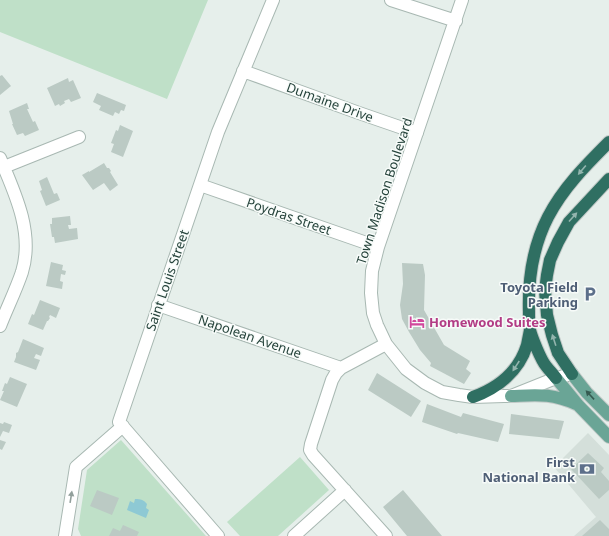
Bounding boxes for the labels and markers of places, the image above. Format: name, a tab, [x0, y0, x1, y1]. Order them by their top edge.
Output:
place label: Toyota Field Parking	[500, 278, 578, 311]
parking icon: Toyota Field Parking	[581, 285, 599, 303]
hotel icon: Homewood Suites	[408, 313, 426, 331]
place label: Homewood Suites	[429, 313, 546, 331]
place label: First National Bank	[483, 453, 576, 486]
bank icon: First National Bank	[578, 460, 596, 478]

